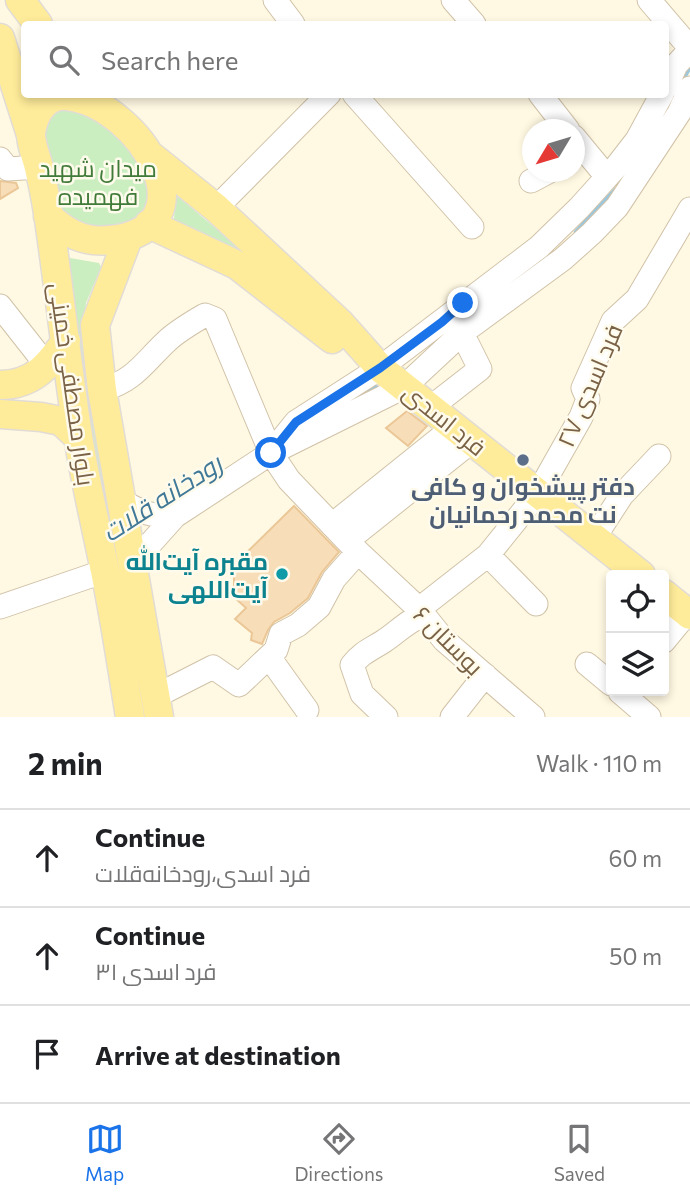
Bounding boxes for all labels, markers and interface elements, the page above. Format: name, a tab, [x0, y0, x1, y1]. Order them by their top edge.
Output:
search box	[21, 21, 669, 98]
icon: search	[45, 41, 83, 79]
text: Search here	[101, 44, 239, 75]
north arrow	[522, 119, 585, 182]
park label: میدان شهید فهمیده	[39, 153, 157, 211]
street label: بلوار مصطفی خمینی	[43, 281, 102, 488]
route end	[447, 287, 478, 318]
street label: فرد اسدی ۲۷	[550, 319, 629, 451]
street label: فرد اسدی	[397, 377, 492, 462]
route start	[255, 437, 286, 468]
water label: رودخانه قلات	[95, 446, 229, 548]
marker: دفتر پیشخوان و کافی نت محمد رحمانیان	[515, 452, 531, 468]
place label: دفتر پیشخوان و کافی نت محمد رحمانیان	[411, 471, 635, 529]
place label: مقبره آیت‌الله آیت‌اللهی	[126, 545, 268, 604]
marker: مقبره آیت‌الله آیت‌اللهی	[274, 566, 290, 582]
map controls	[606, 570, 669, 696]
button: locate	[606, 570, 669, 633]
street label: بوستان ۶	[408, 599, 490, 681]
button: layers	[606, 633, 669, 696]
text: 2 min	[28, 744, 103, 781]
text: Walk · 110 m	[536, 749, 662, 777]
text: Continue	[95, 821, 205, 852]
icon: ahead	[28, 839, 66, 877]
text: 60 m	[609, 844, 662, 872]
text: فرد اسدی،رودخانه‌قلات	[95, 859, 311, 887]
text: Continue	[95, 919, 205, 950]
icon: ahead	[28, 937, 66, 975]
text: 50 m	[609, 942, 662, 970]
text: فرد اسدی ۳۱	[95, 957, 217, 985]
icon: arrive	[28, 1035, 66, 1073]
text: Arrive at destination	[95, 1039, 341, 1070]
tab: Map	[85, 1120, 124, 1185]
tab: Directions	[294, 1120, 384, 1185]
tab: Saved	[554, 1120, 605, 1185]

